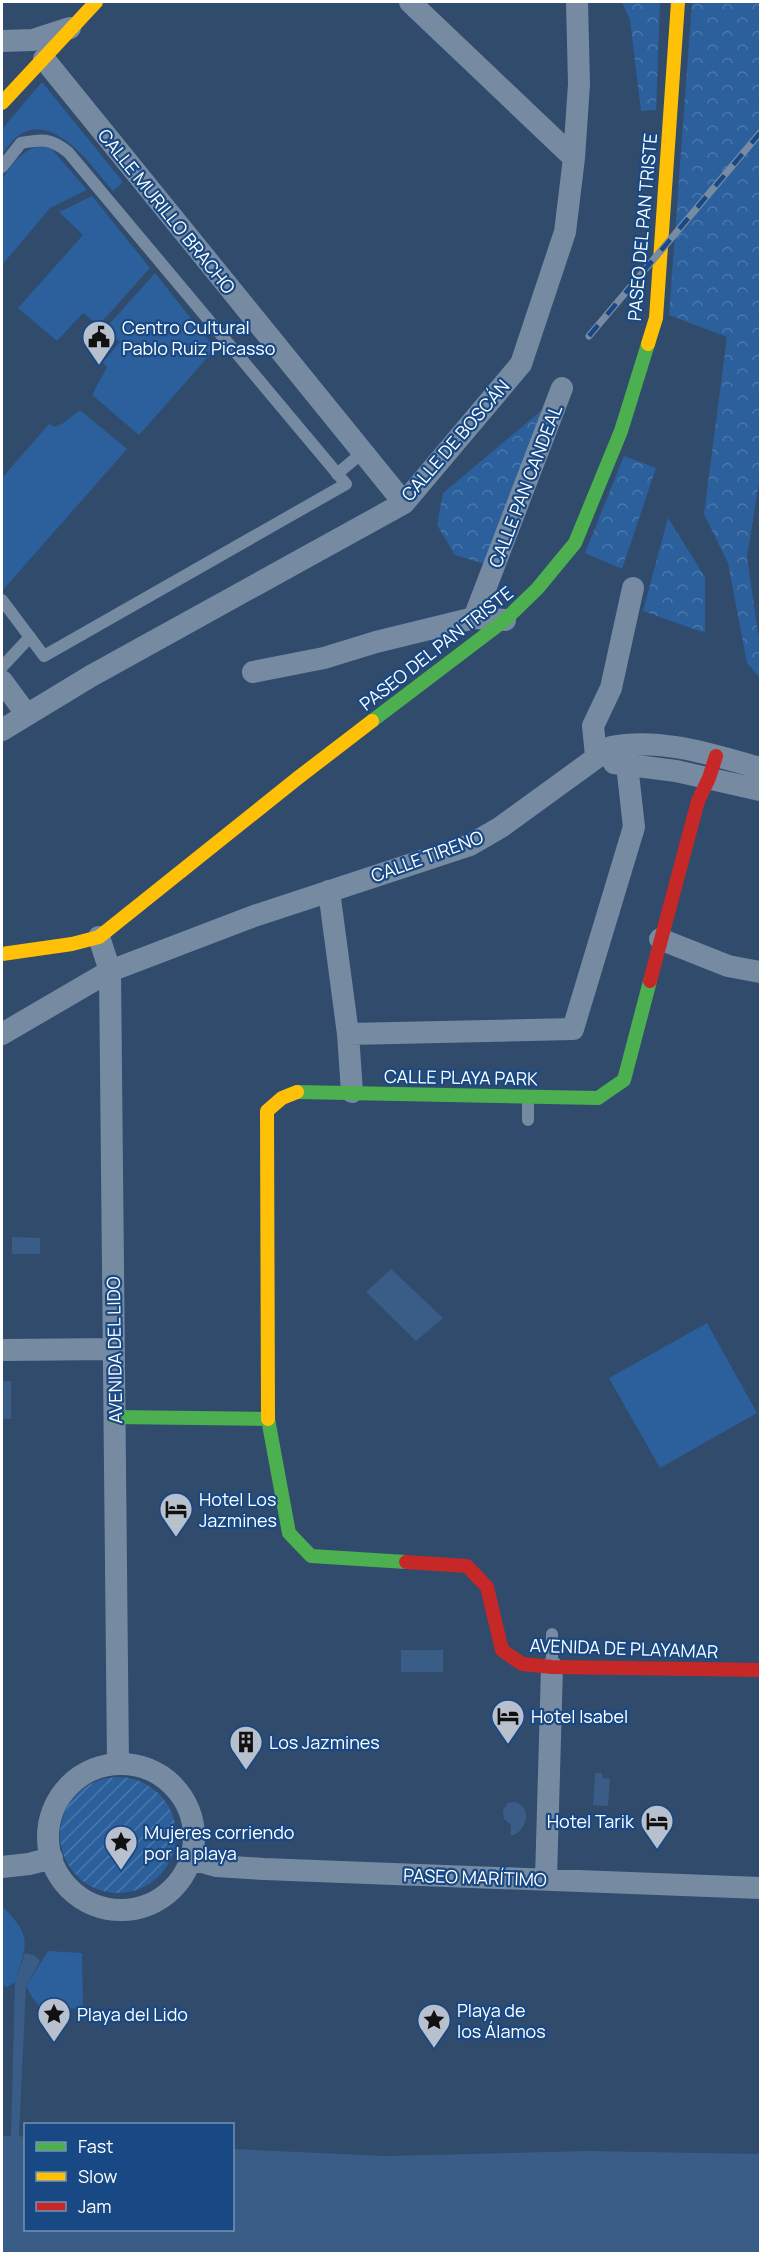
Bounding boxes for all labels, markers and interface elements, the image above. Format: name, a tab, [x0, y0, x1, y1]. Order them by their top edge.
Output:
street label: CALLE MURILLO BRACHO	[93, 123, 241, 299]
street label: PASEO DEL PAN TRISTE	[622, 132, 662, 322]
place label: Centro Cultural Pablo Ruiz Picasso	[122, 315, 275, 360]
public building icon: Centro Cultural Pablo Ruiz Picasso	[81, 319, 117, 366]
street label: CALLE DE BOSCÁN	[396, 374, 514, 506]
street label: CALLE PAN CANDEAL	[483, 401, 567, 571]
street label: PASEO DEL PAN TRISTE	[354, 581, 518, 715]
street label: CALLE TIRENO	[367, 825, 487, 887]
street label: CALLE PLAYA PARK	[384, 1064, 538, 1090]
street label: AVENIDA DEL LIDO	[101, 1276, 127, 1424]
place label: Hotel Los Jazmines	[199, 1487, 277, 1532]
hotel icon: Hotel Los Jazmines	[158, 1491, 194, 1538]
street label: AVENIDA DE PLAYAMAR	[529, 1633, 719, 1663]
hotel icon: Hotel Isabel	[490, 1698, 526, 1745]
place label: Hotel Isabel	[531, 1704, 628, 1728]
building icon: Los Jazmines	[228, 1724, 264, 1771]
place label: Los Jazmines	[269, 1730, 380, 1754]
hotel icon: Hotel Tarik	[639, 1803, 675, 1850]
place label: Hotel Tarik	[547, 1809, 635, 1833]
place label: Mujeres corriendo por la playa	[144, 1820, 294, 1865]
place icon: Mujeres corriendo por la playa	[103, 1824, 139, 1871]
street label: PASEO MARÍTIMO	[403, 1863, 547, 1891]
place icon: Playa del Lido	[36, 1996, 72, 2043]
place label: Playa de los Álamos	[457, 1998, 546, 2043]
place label: Playa del Lido	[77, 2002, 188, 2026]
place icon: Playa de los Álamos	[416, 2002, 452, 2049]
legend	[24, 2123, 234, 2231]
text: Fast	[78, 2134, 113, 2158]
text: Slow	[78, 2164, 118, 2188]
text: Jam	[78, 2194, 112, 2218]

